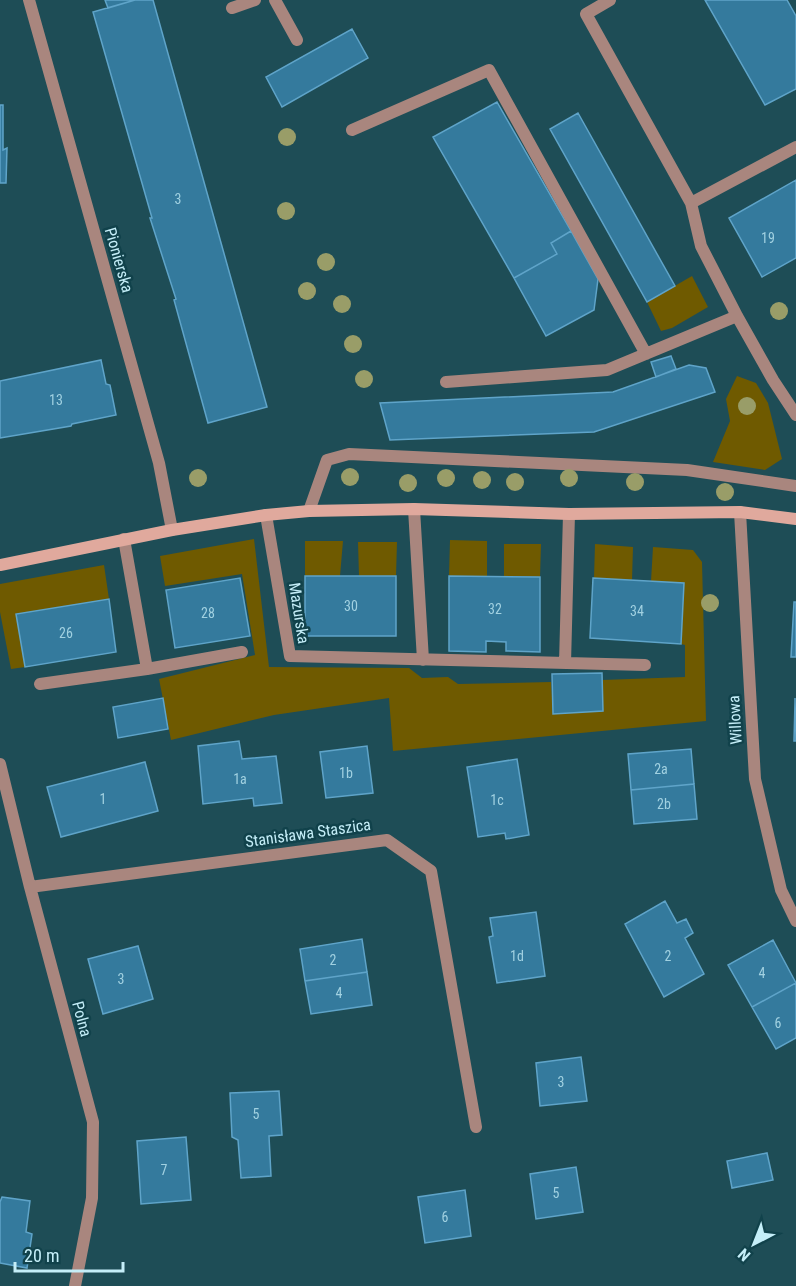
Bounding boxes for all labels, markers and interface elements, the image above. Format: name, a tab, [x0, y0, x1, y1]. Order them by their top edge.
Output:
house number: 3	[175, 191, 181, 207]
street label: Pionierska	[101, 225, 137, 295]
house number: 19	[761, 230, 775, 246]
house number: 13	[49, 392, 63, 408]
street label: Mazurska	[285, 581, 313, 645]
house number: 30	[344, 598, 358, 614]
house number: 32	[488, 601, 502, 617]
house number: 34	[630, 603, 644, 619]
house number: 28	[201, 605, 215, 621]
house number: 26	[59, 625, 73, 641]
street label: Willowa	[724, 695, 746, 745]
house number: 2a	[654, 761, 668, 777]
house number: 1b	[339, 765, 353, 781]
house number: 1a	[233, 771, 247, 787]
house number: 1	[100, 791, 106, 807]
house number: 1c	[490, 792, 504, 808]
house number: 2b	[657, 796, 671, 812]
street label: Stanisława Staszica	[244, 815, 372, 851]
house number: 1d	[510, 948, 524, 964]
house number: 2	[665, 948, 672, 964]
house number: 2	[330, 952, 337, 968]
house number: 4	[759, 965, 766, 981]
house number: 3	[118, 971, 124, 987]
house number: 4	[336, 985, 343, 1001]
street label: Polna	[68, 999, 96, 1039]
house number: 6	[775, 1015, 782, 1031]
house number: 3	[558, 1074, 564, 1090]
house number: 5	[253, 1106, 260, 1122]
house number: 7	[161, 1162, 168, 1178]
house number: 5	[553, 1185, 560, 1201]
house number: 6	[442, 1209, 449, 1225]
north arrow	[724, 1214, 784, 1274]
scale bar	[15, 1235, 123, 1273]
text: N	[734, 1244, 754, 1265]
text: 20 m	[24, 1245, 59, 1266]

